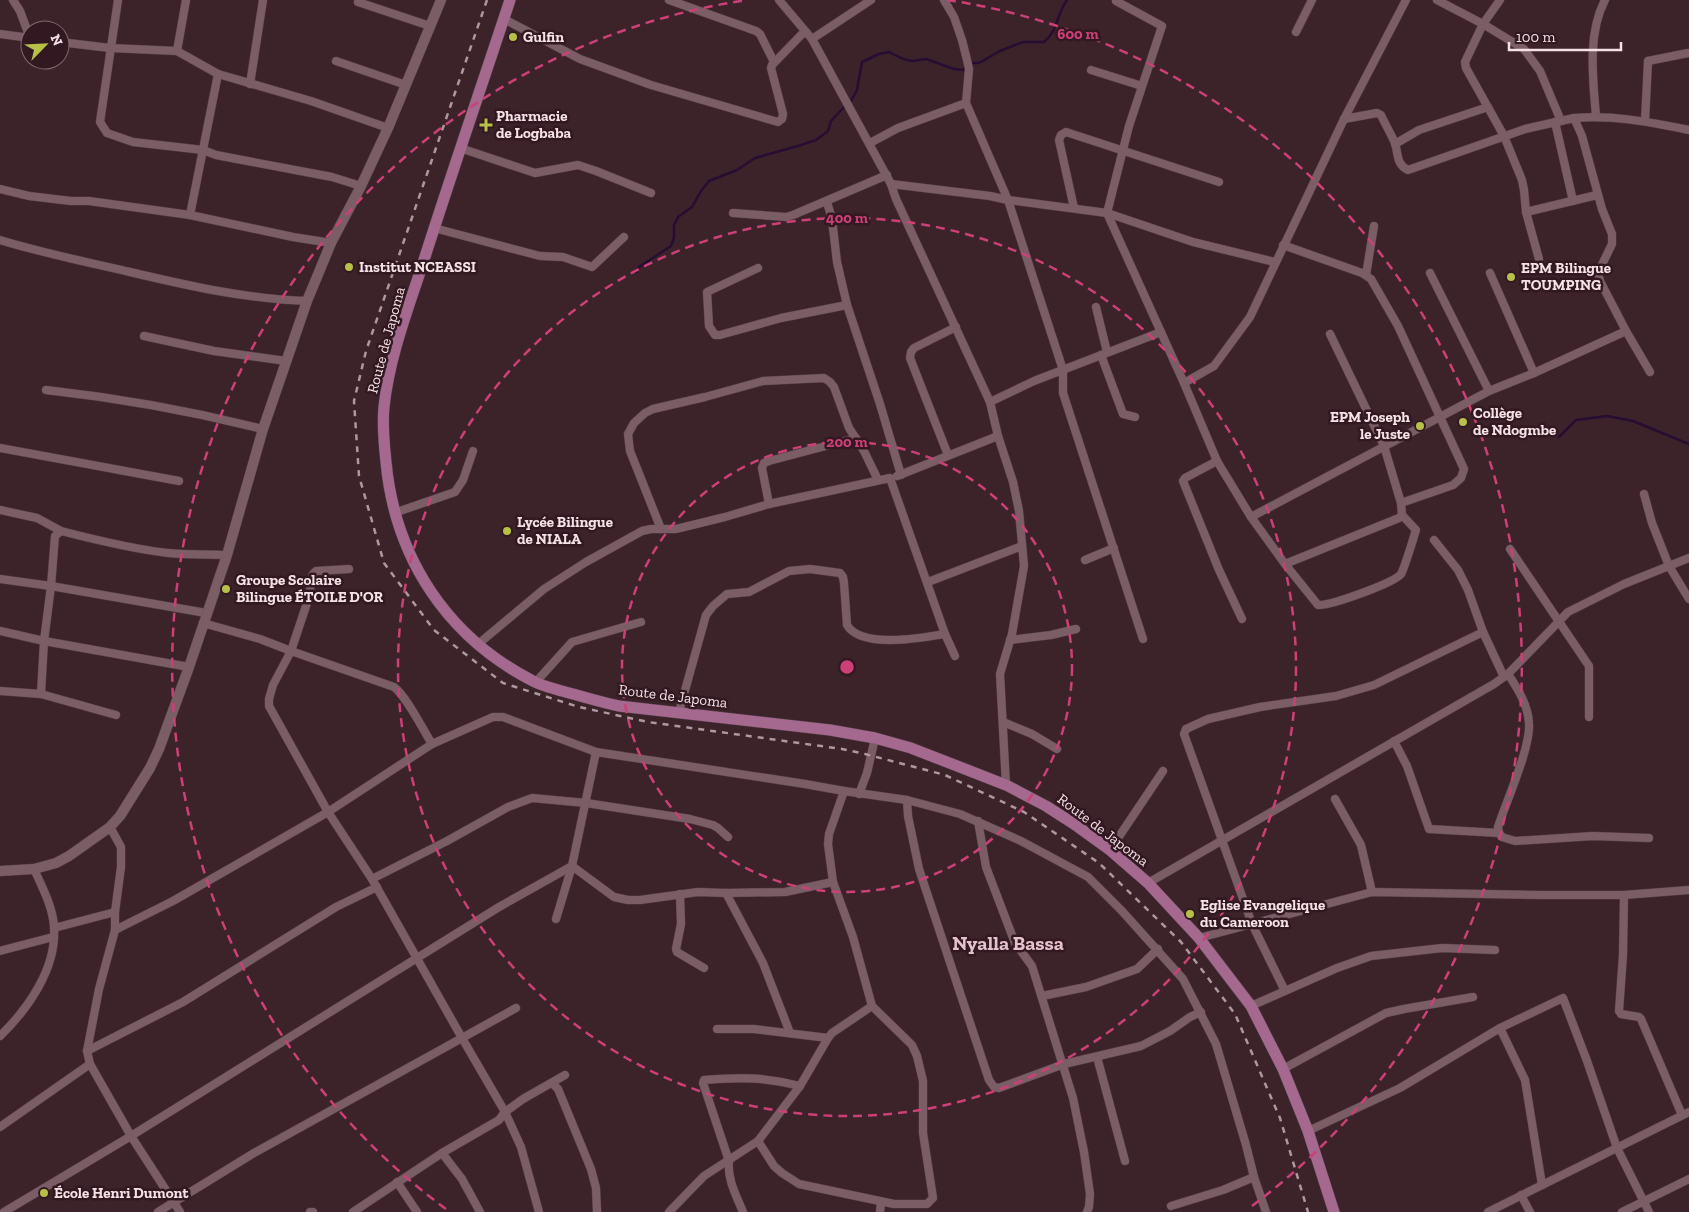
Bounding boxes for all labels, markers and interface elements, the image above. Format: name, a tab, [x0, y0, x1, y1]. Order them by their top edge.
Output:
north arrow	[20, 20, 70, 70]
scale bar	[1509, 20, 1622, 52]
text: 600 m	[1057, 25, 1099, 43]
place label: Gulfin	[523, 28, 564, 46]
text: 100 m	[1516, 28, 1555, 46]
marker: Gulfin	[507, 31, 519, 43]
text: N	[46, 32, 66, 49]
place label: Pharmacie de Logbaba	[496, 107, 571, 142]
marker: Pharmacie de Logbaba	[480, 119, 492, 131]
text: 400 m	[826, 209, 868, 227]
place label: Institut NCEASSI	[359, 258, 476, 276]
place label: EPM Bilingue TOUMPING	[1521, 259, 1611, 294]
marker: Institut NCEASSI	[343, 261, 355, 273]
marker: EPM Bilingue TOUMPING	[1505, 271, 1517, 283]
street label: Route de Japoma	[363, 285, 409, 395]
place label: Collège de Ndogmbe	[1473, 404, 1556, 439]
place label: EPM Joseph le Juste	[1330, 408, 1410, 443]
marker: Collège de Ndogmbe	[1457, 416, 1469, 428]
marker: EPM Joseph le Juste	[1414, 420, 1426, 432]
text: 200 m	[826, 433, 868, 451]
place label: Lycée Bilingue de NIALA	[517, 513, 613, 548]
marker: Lycée Bilingue de NIALA	[501, 525, 513, 537]
place label: Groupe Scolaire Bilingue ÉTOILE D'OR	[236, 571, 383, 606]
marker: Groupe Scolaire Bilingue ÉTOILE D'OR	[220, 583, 232, 595]
centre of rings	[838, 658, 856, 676]
street label: Route de Japoma	[618, 680, 728, 712]
street label: Route de Japoma	[1054, 790, 1152, 870]
place label: Eglise Evangelique du Cameroon	[1200, 896, 1325, 931]
marker: Eglise Evangelique du Cameroon	[1184, 908, 1196, 920]
district label: Nyalla Bassa	[952, 931, 1064, 955]
place label: École Henri Dumont	[54, 1184, 189, 1202]
marker: École Henri Dumont	[38, 1187, 50, 1199]

